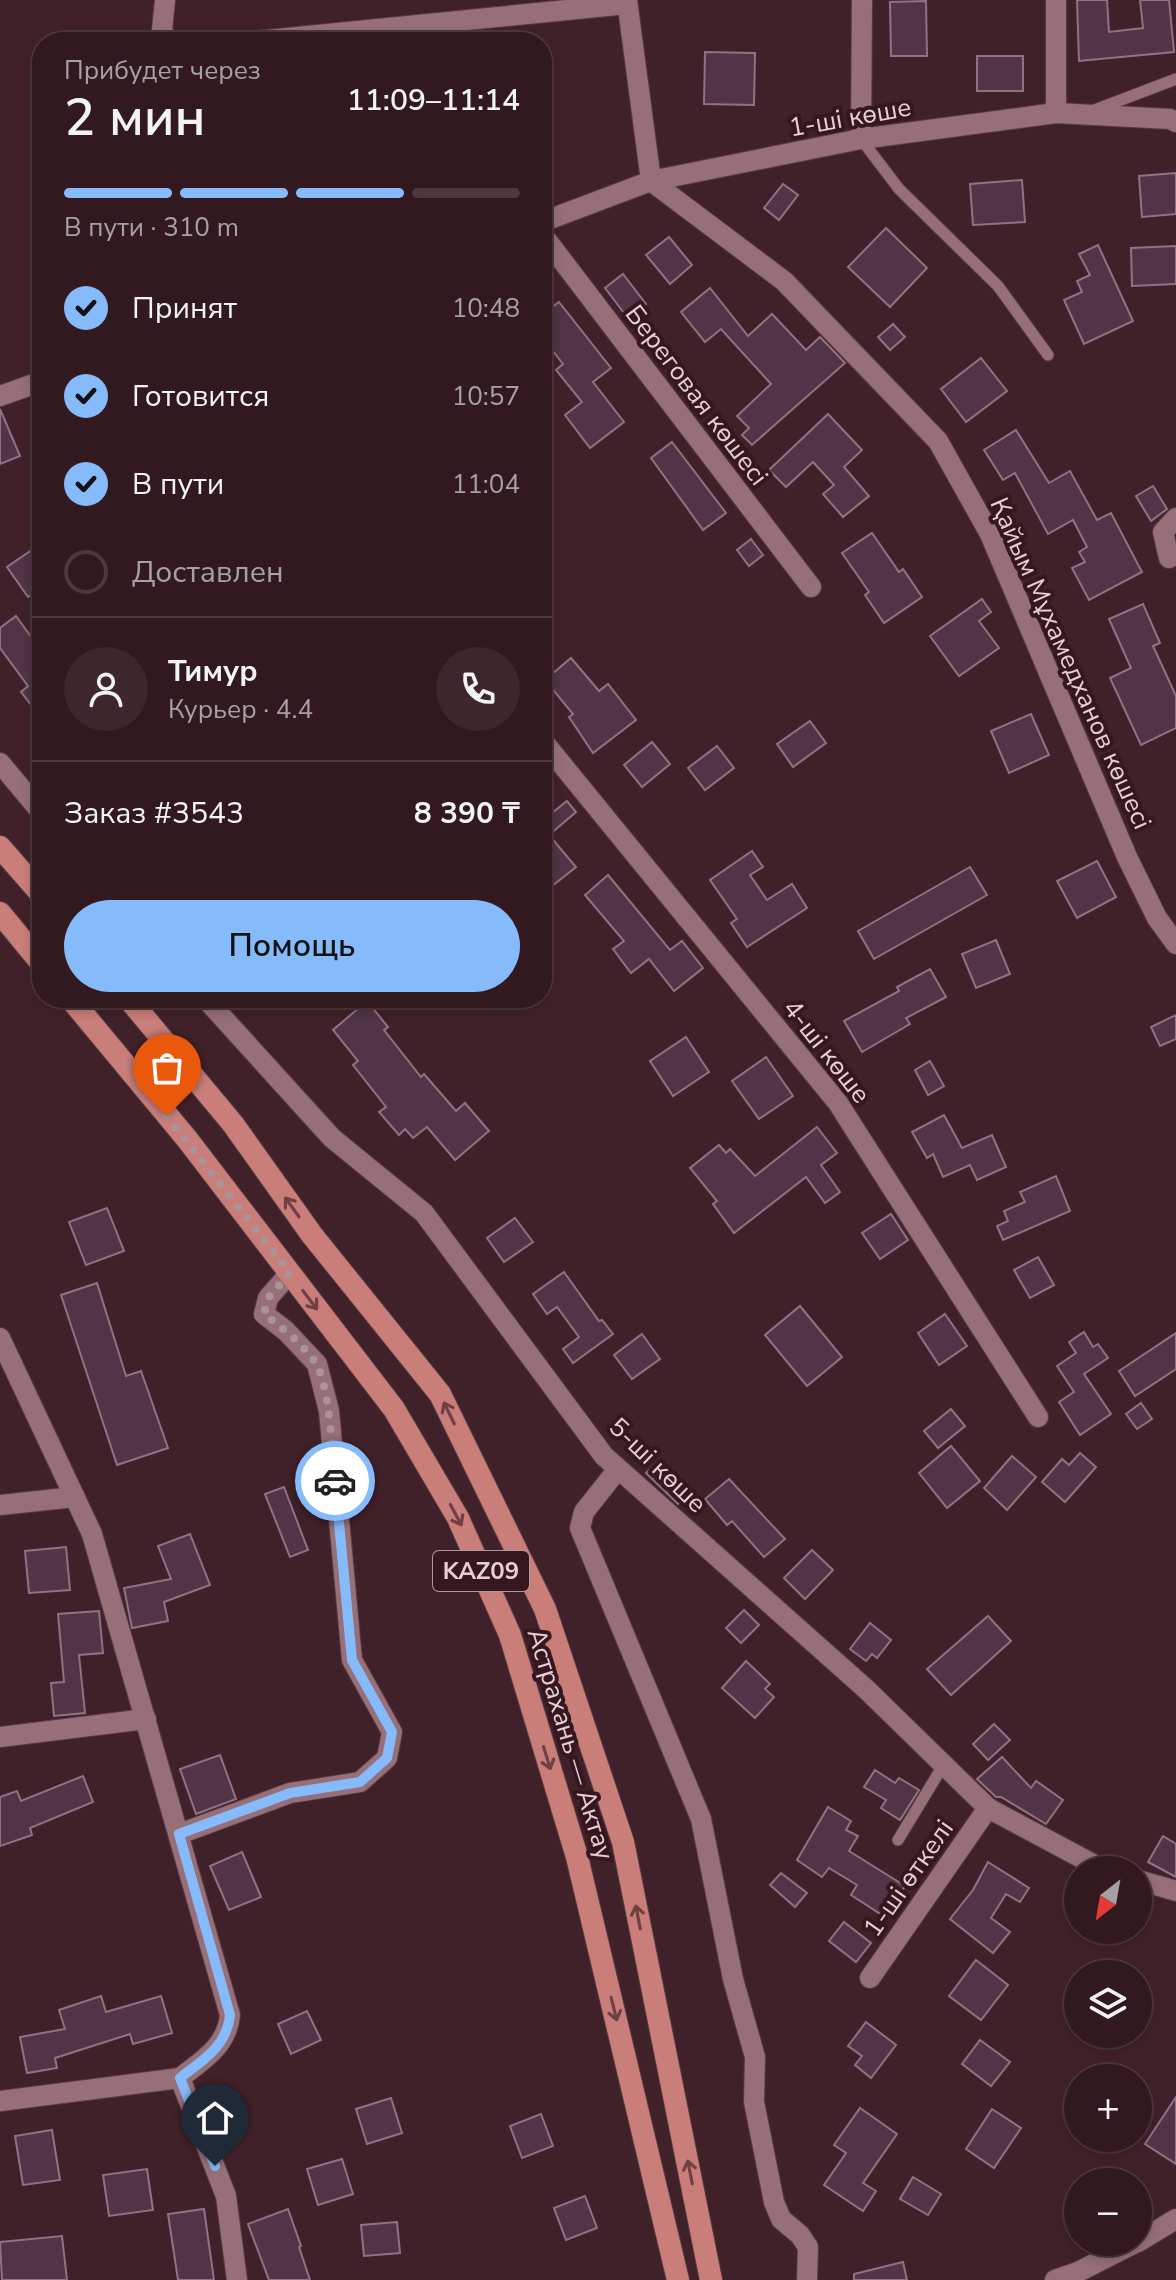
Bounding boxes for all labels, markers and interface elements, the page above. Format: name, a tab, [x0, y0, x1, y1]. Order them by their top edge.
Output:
text: Прибудет через	[64, 53, 261, 88]
text: 11:09–11:14	[347, 80, 520, 121]
text: 2 мин	[64, 82, 206, 153]
street label: 1-ші көше	[786, 90, 914, 145]
text: В пути · 310 m	[64, 210, 239, 245]
icon: check	[64, 286, 108, 330]
text: Принят	[132, 288, 237, 329]
text: 10:48	[452, 291, 520, 326]
street label: Береговая көшесі	[617, 298, 776, 493]
icon: check	[64, 374, 108, 418]
text: Готовится	[132, 376, 269, 417]
text: 10:57	[452, 379, 520, 414]
icon: check	[64, 462, 108, 506]
text: В пути	[132, 464, 224, 505]
text: 11:04	[452, 467, 520, 502]
street label: Қайым Мұхамедханов көшесi	[981, 492, 1160, 835]
text: Доставлен	[132, 552, 284, 593]
button: person	[64, 647, 148, 731]
button: phone	[436, 647, 520, 731]
text: Тимур	[168, 651, 258, 692]
text: Курьер · 4.4	[168, 692, 313, 727]
text: Заказ #3543	[64, 793, 244, 834]
text: 8 390 ₸	[414, 793, 520, 834]
button: Помощь	[64, 900, 520, 992]
street label: 4-шi көше	[775, 992, 878, 1111]
pin	[133, 1034, 201, 1116]
icon: bag	[145, 1046, 189, 1090]
one-way arrow	[283, 1197, 300, 1218]
one-way arrow	[302, 1289, 319, 1310]
one-way arrow	[441, 1402, 456, 1426]
street label: 5-шi көше	[601, 1410, 714, 1521]
courier	[295, 1441, 375, 1521]
icon: car	[313, 1459, 357, 1503]
one-way arrow	[448, 1503, 464, 1527]
road number: KAZ09	[433, 1551, 529, 1591]
street label: Астрахань — Актау	[519, 1624, 623, 1865]
one-way arrow	[541, 1745, 555, 1770]
street label: 1-ші өткелі	[855, 1813, 962, 1944]
north arrow	[1064, 1856, 1152, 1944]
map controls	[1064, 1856, 1152, 2256]
one-way arrow	[630, 1905, 645, 1930]
button: layers	[1064, 1960, 1152, 2048]
one-way arrow	[607, 1996, 622, 2022]
button: +	[1064, 2064, 1152, 2152]
pin	[181, 2084, 249, 2166]
icon: home	[193, 2096, 237, 2140]
one-way arrow	[682, 2159, 697, 2185]
button: −	[1064, 2168, 1152, 2256]

